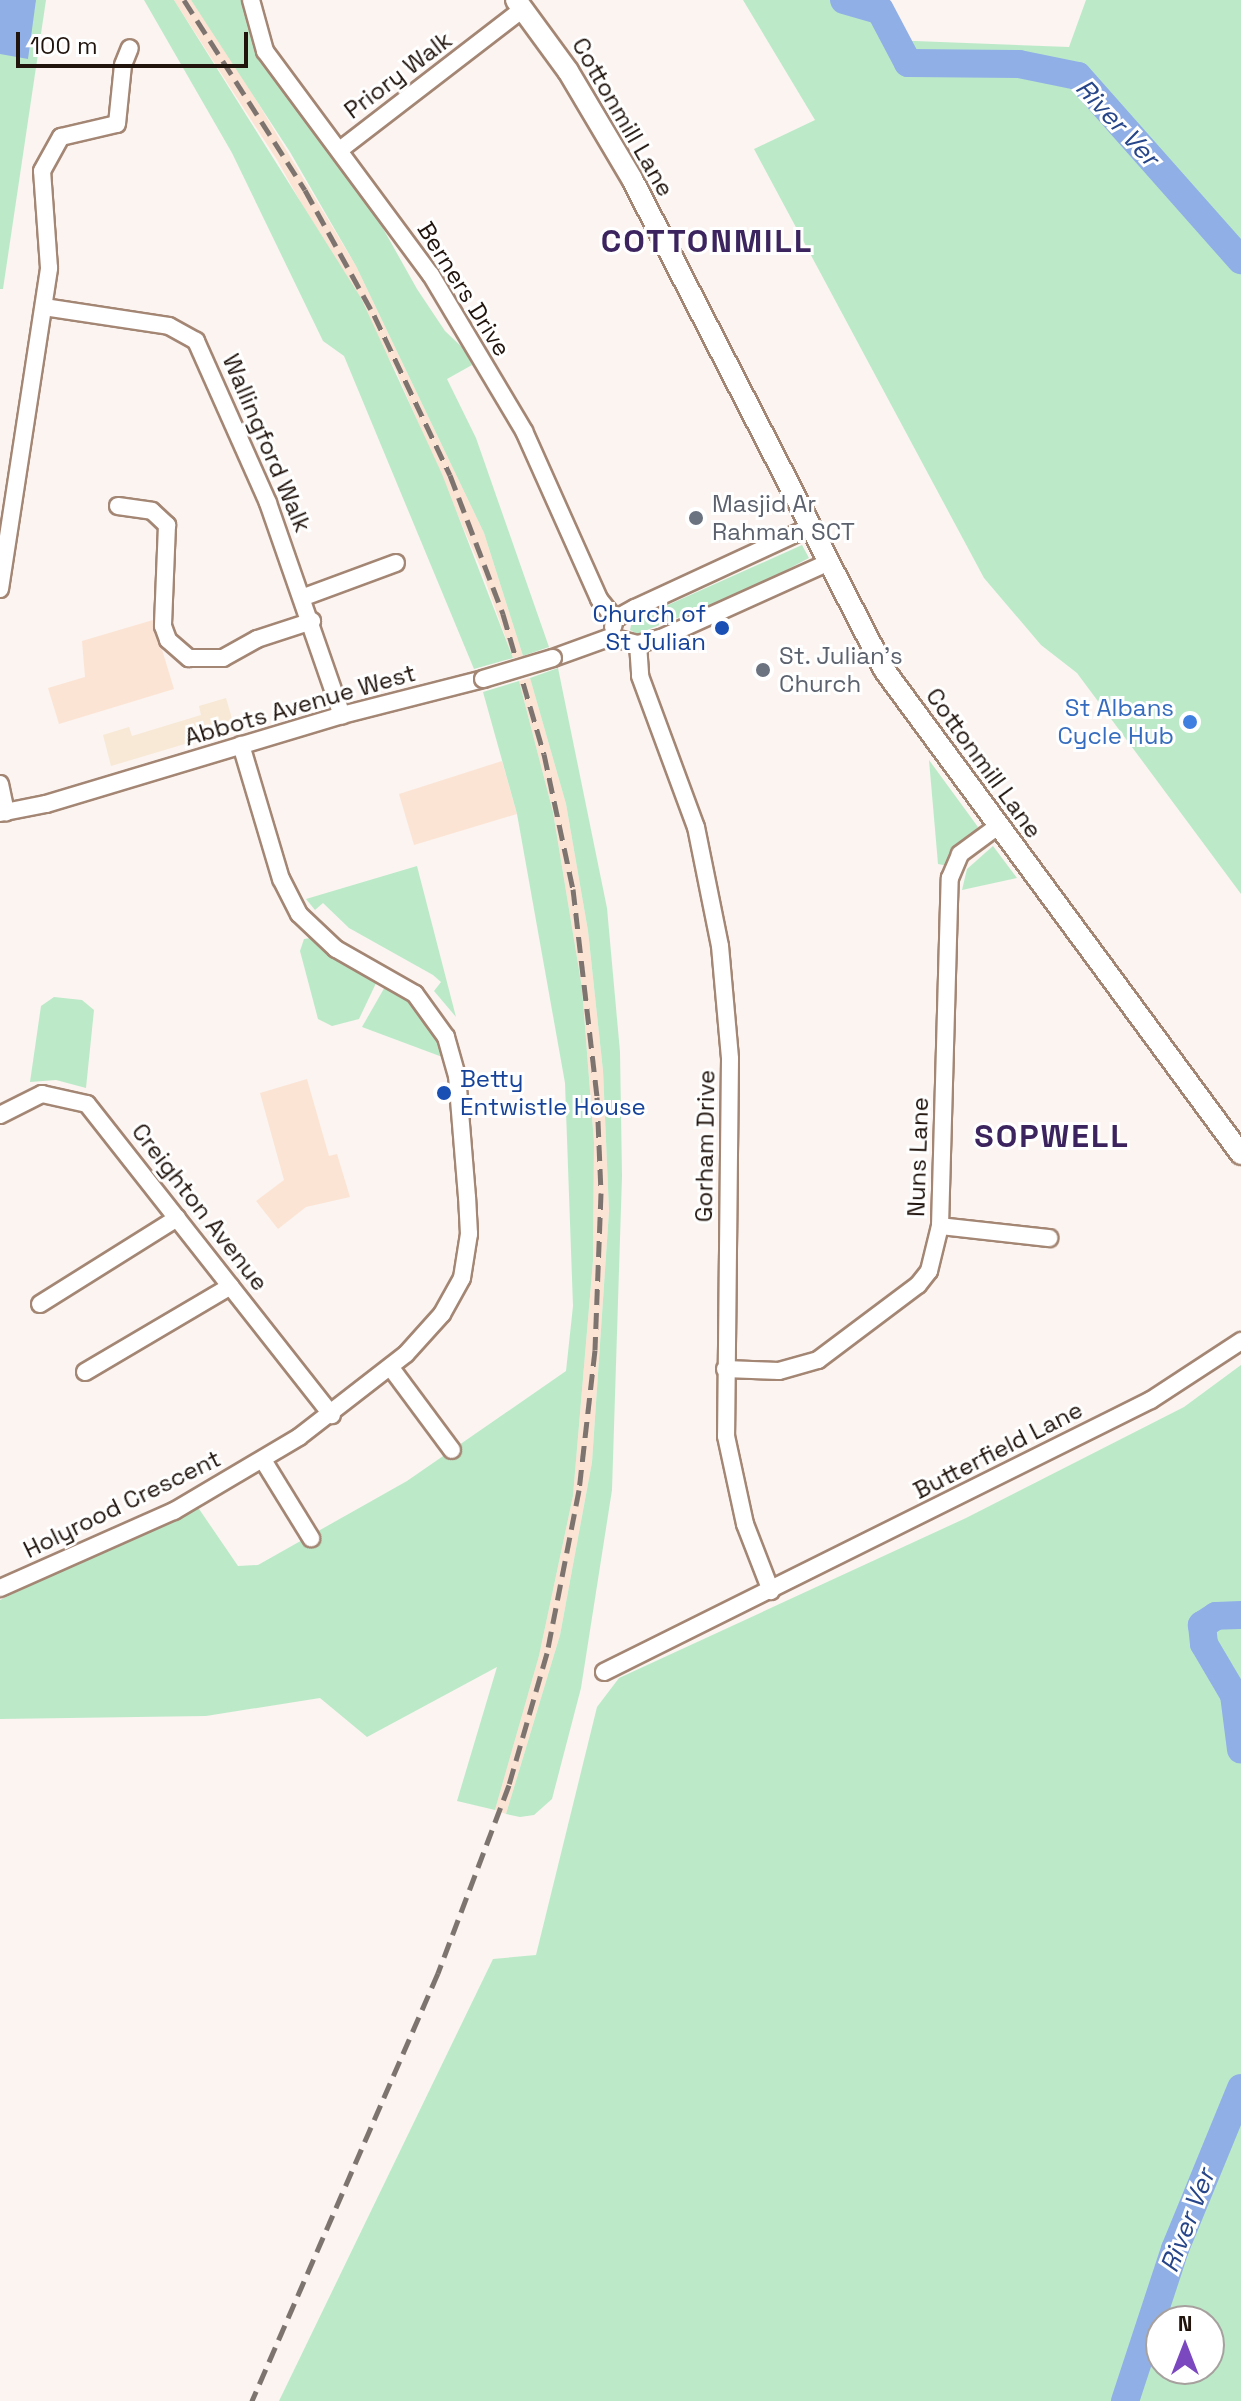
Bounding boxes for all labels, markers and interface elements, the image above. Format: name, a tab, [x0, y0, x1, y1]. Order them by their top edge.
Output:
scale bar	[20, 16, 252, 66]
street label: Priory Walk	[338, 25, 458, 125]
text: 100 m	[30, 30, 98, 61]
street label: Cottonmill Lane	[566, 32, 680, 202]
water label: River Ver	[1069, 73, 1165, 173]
street label: Berners Drive	[411, 216, 517, 362]
district label: COTTONMILL	[601, 222, 813, 260]
street label: Wallingford Walk	[216, 350, 318, 536]
place label: Masjid Ar Rahman SCT	[712, 490, 855, 546]
marker: Masjid Ar Rahman SCT	[687, 509, 705, 527]
place label: Church of St Julian	[593, 600, 706, 656]
marker: Church of St Julian	[713, 619, 731, 637]
place label: St. Julian's Church	[779, 642, 903, 698]
street label: Abbots Avenue West	[181, 658, 419, 752]
marker: St. Julian's Church	[754, 661, 772, 679]
street label: Cottonmill Lane	[920, 682, 1048, 844]
place label: St Albans Cycle Hub	[1057, 694, 1174, 750]
marker: St Albans Cycle Hub	[1181, 713, 1199, 731]
place label: Betty Entwistle House	[460, 1065, 646, 1121]
street label: Gorham Drive	[689, 1069, 721, 1223]
marker: Betty Entwistle House	[435, 1084, 453, 1102]
street label: Nuns Lane	[902, 1097, 934, 1217]
street label: Creighton Avenue	[126, 1117, 274, 1297]
district label: SOPWELL	[974, 1117, 1130, 1155]
street label: Butterfield Lane	[909, 1395, 1087, 1505]
street label: Holyrood Crescent	[19, 1444, 225, 1564]
water label: River Ver	[1154, 2165, 1222, 2277]
north arrow	[1145, 2305, 1225, 2385]
text: N	[1178, 2309, 1192, 2337]

